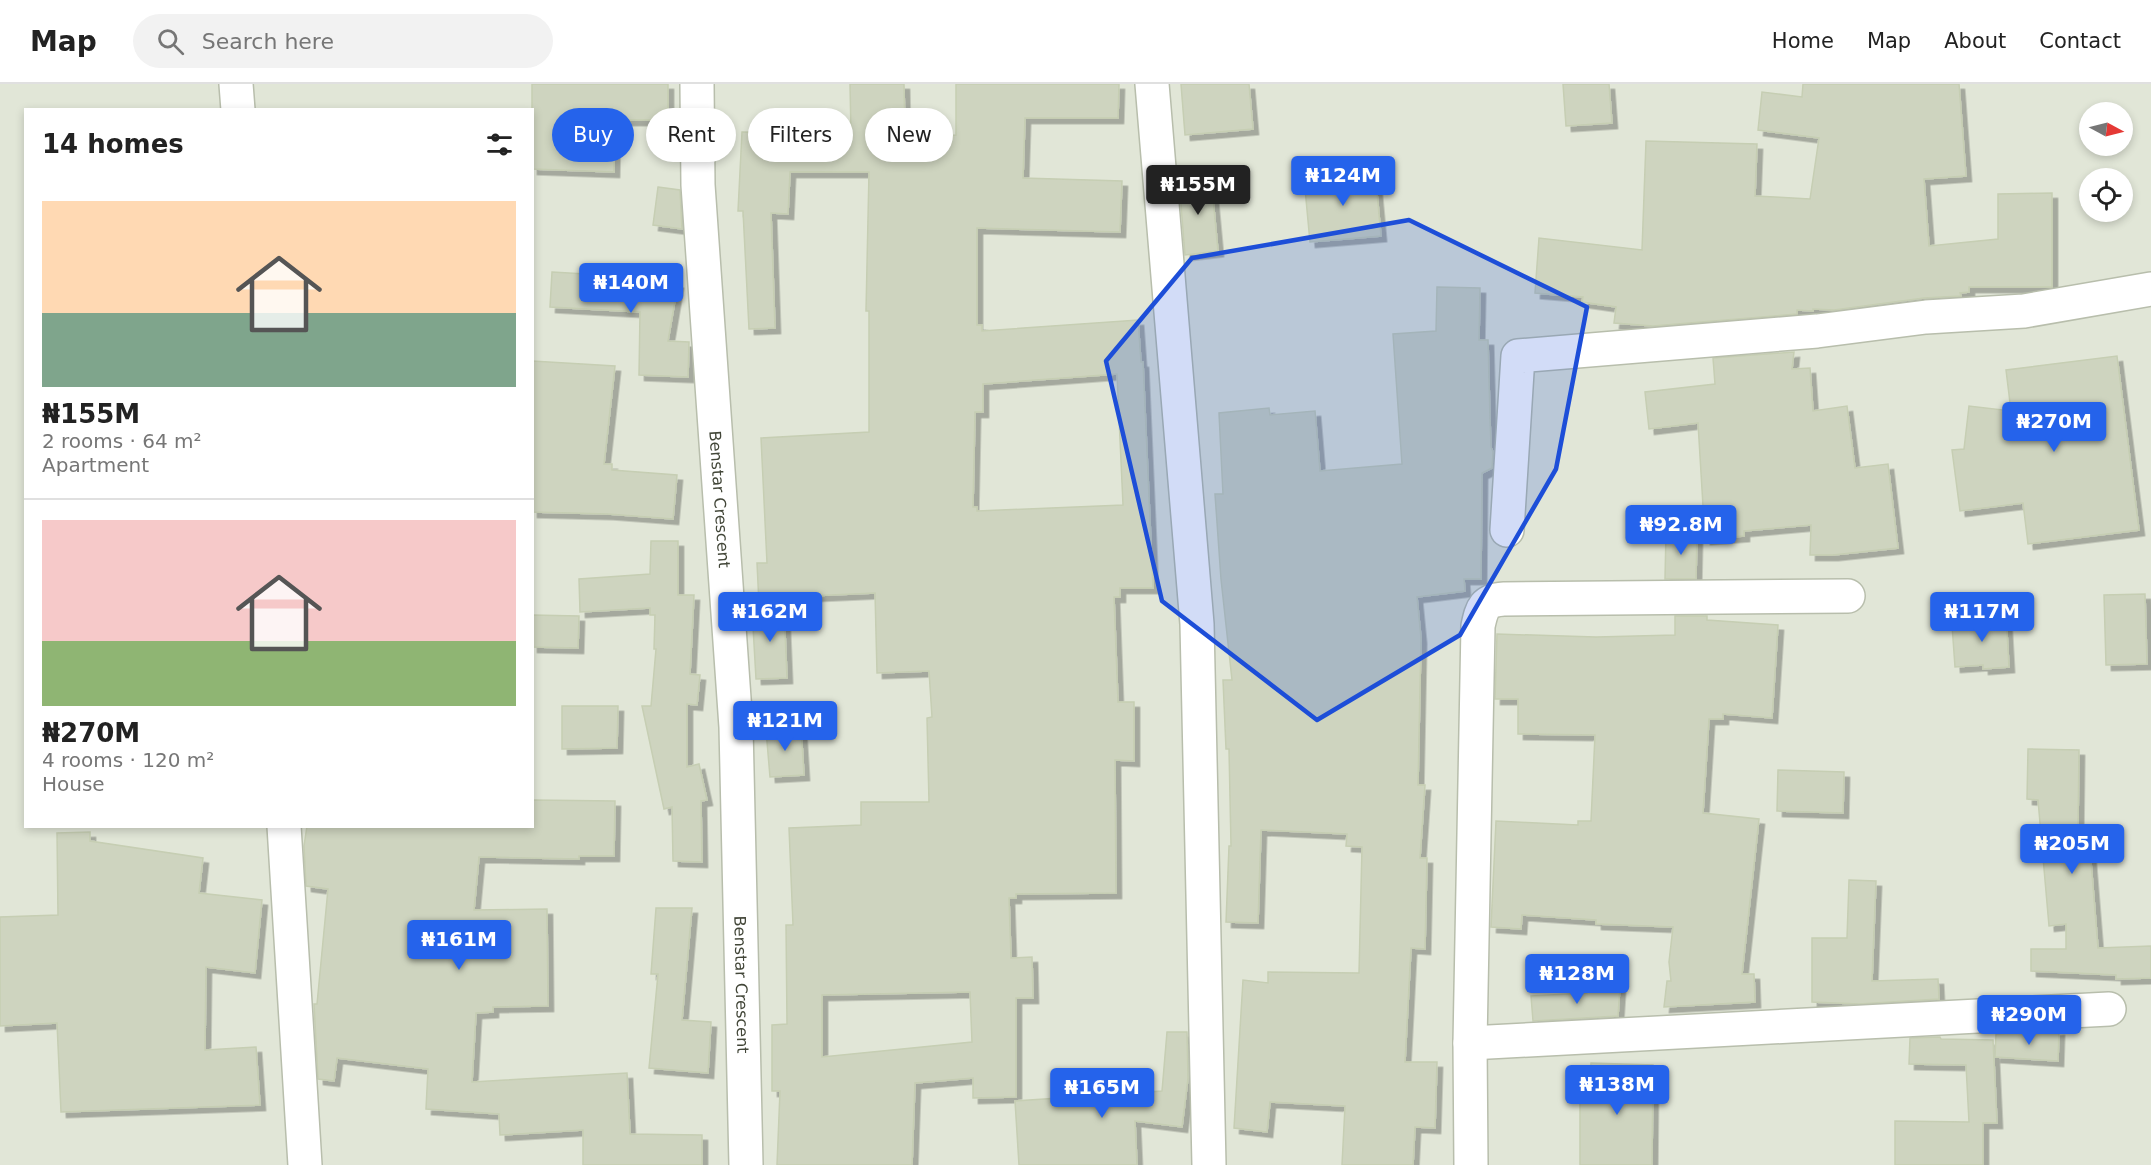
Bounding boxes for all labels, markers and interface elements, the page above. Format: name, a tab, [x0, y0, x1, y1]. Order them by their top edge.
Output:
search box	[133, 14, 553, 68]
text: Map	[30, 25, 97, 58]
icon: search	[154, 25, 187, 58]
text: Search here	[202, 29, 334, 54]
text: Home	[1772, 29, 1834, 53]
text: Map	[1867, 29, 1911, 53]
text: About	[1944, 29, 2006, 53]
text: Contact	[2039, 29, 2121, 53]
north arrow	[2079, 102, 2133, 156]
map controls	[2079, 102, 2133, 222]
chip: Buy	[552, 108, 634, 162]
chip: Rent	[646, 108, 736, 162]
chip: Filters	[748, 108, 853, 162]
chip: New	[865, 108, 953, 162]
icon: filters	[483, 128, 516, 161]
text: 14 homes	[42, 129, 184, 159]
pin: ₦124M	[1301, 156, 1385, 207]
text: ₦124M	[1305, 163, 1381, 187]
pin: ₦155M	[1156, 165, 1240, 216]
button: locate	[2079, 168, 2133, 222]
text: ₦155M	[1160, 172, 1236, 196]
icon: home	[225, 240, 333, 348]
pin: ₦140M	[589, 263, 673, 314]
text: ₦140M	[593, 270, 669, 294]
text: ₦155M	[42, 399, 140, 429]
pin: ₦270M	[2012, 402, 2096, 453]
text: ₦270M	[2016, 409, 2092, 433]
text: 2 rooms · 64 m²	[42, 429, 202, 453]
street label: Benstar Crescent	[705, 430, 734, 569]
text: Apartment	[42, 453, 149, 477]
pin: ₦92.8M	[1632, 505, 1730, 556]
text: ₦92.8M	[1639, 512, 1723, 536]
icon: home	[225, 559, 333, 667]
pin: ₦162M	[728, 592, 812, 643]
pin: ₦117M	[1940, 592, 2024, 643]
text: ₦162M	[732, 599, 808, 623]
text: ₦117M	[1944, 599, 2020, 623]
pin: ₦121M	[743, 701, 827, 752]
text: ₦121M	[747, 708, 823, 732]
text: ₦270M	[42, 718, 140, 748]
text: 4 rooms · 120 m²	[42, 748, 214, 772]
text: House	[42, 772, 105, 796]
pin: ₦205M	[2030, 824, 2114, 875]
text: ₦205M	[2034, 831, 2110, 855]
street label: Benstar Crescent	[730, 916, 752, 1054]
pin: ₦161M	[417, 920, 501, 971]
text: ₦161M	[421, 927, 497, 951]
pin: ₦128M	[1535, 954, 1619, 1005]
text: ₦128M	[1539, 961, 1615, 985]
pin: ₦290M	[1987, 995, 2071, 1046]
text: ₦290M	[1991, 1002, 2067, 1026]
pin: ₦138M	[1575, 1065, 1659, 1116]
pin: ₦165M	[1060, 1068, 1144, 1119]
text: ₦138M	[1579, 1072, 1655, 1096]
text: ₦165M	[1064, 1075, 1140, 1099]

